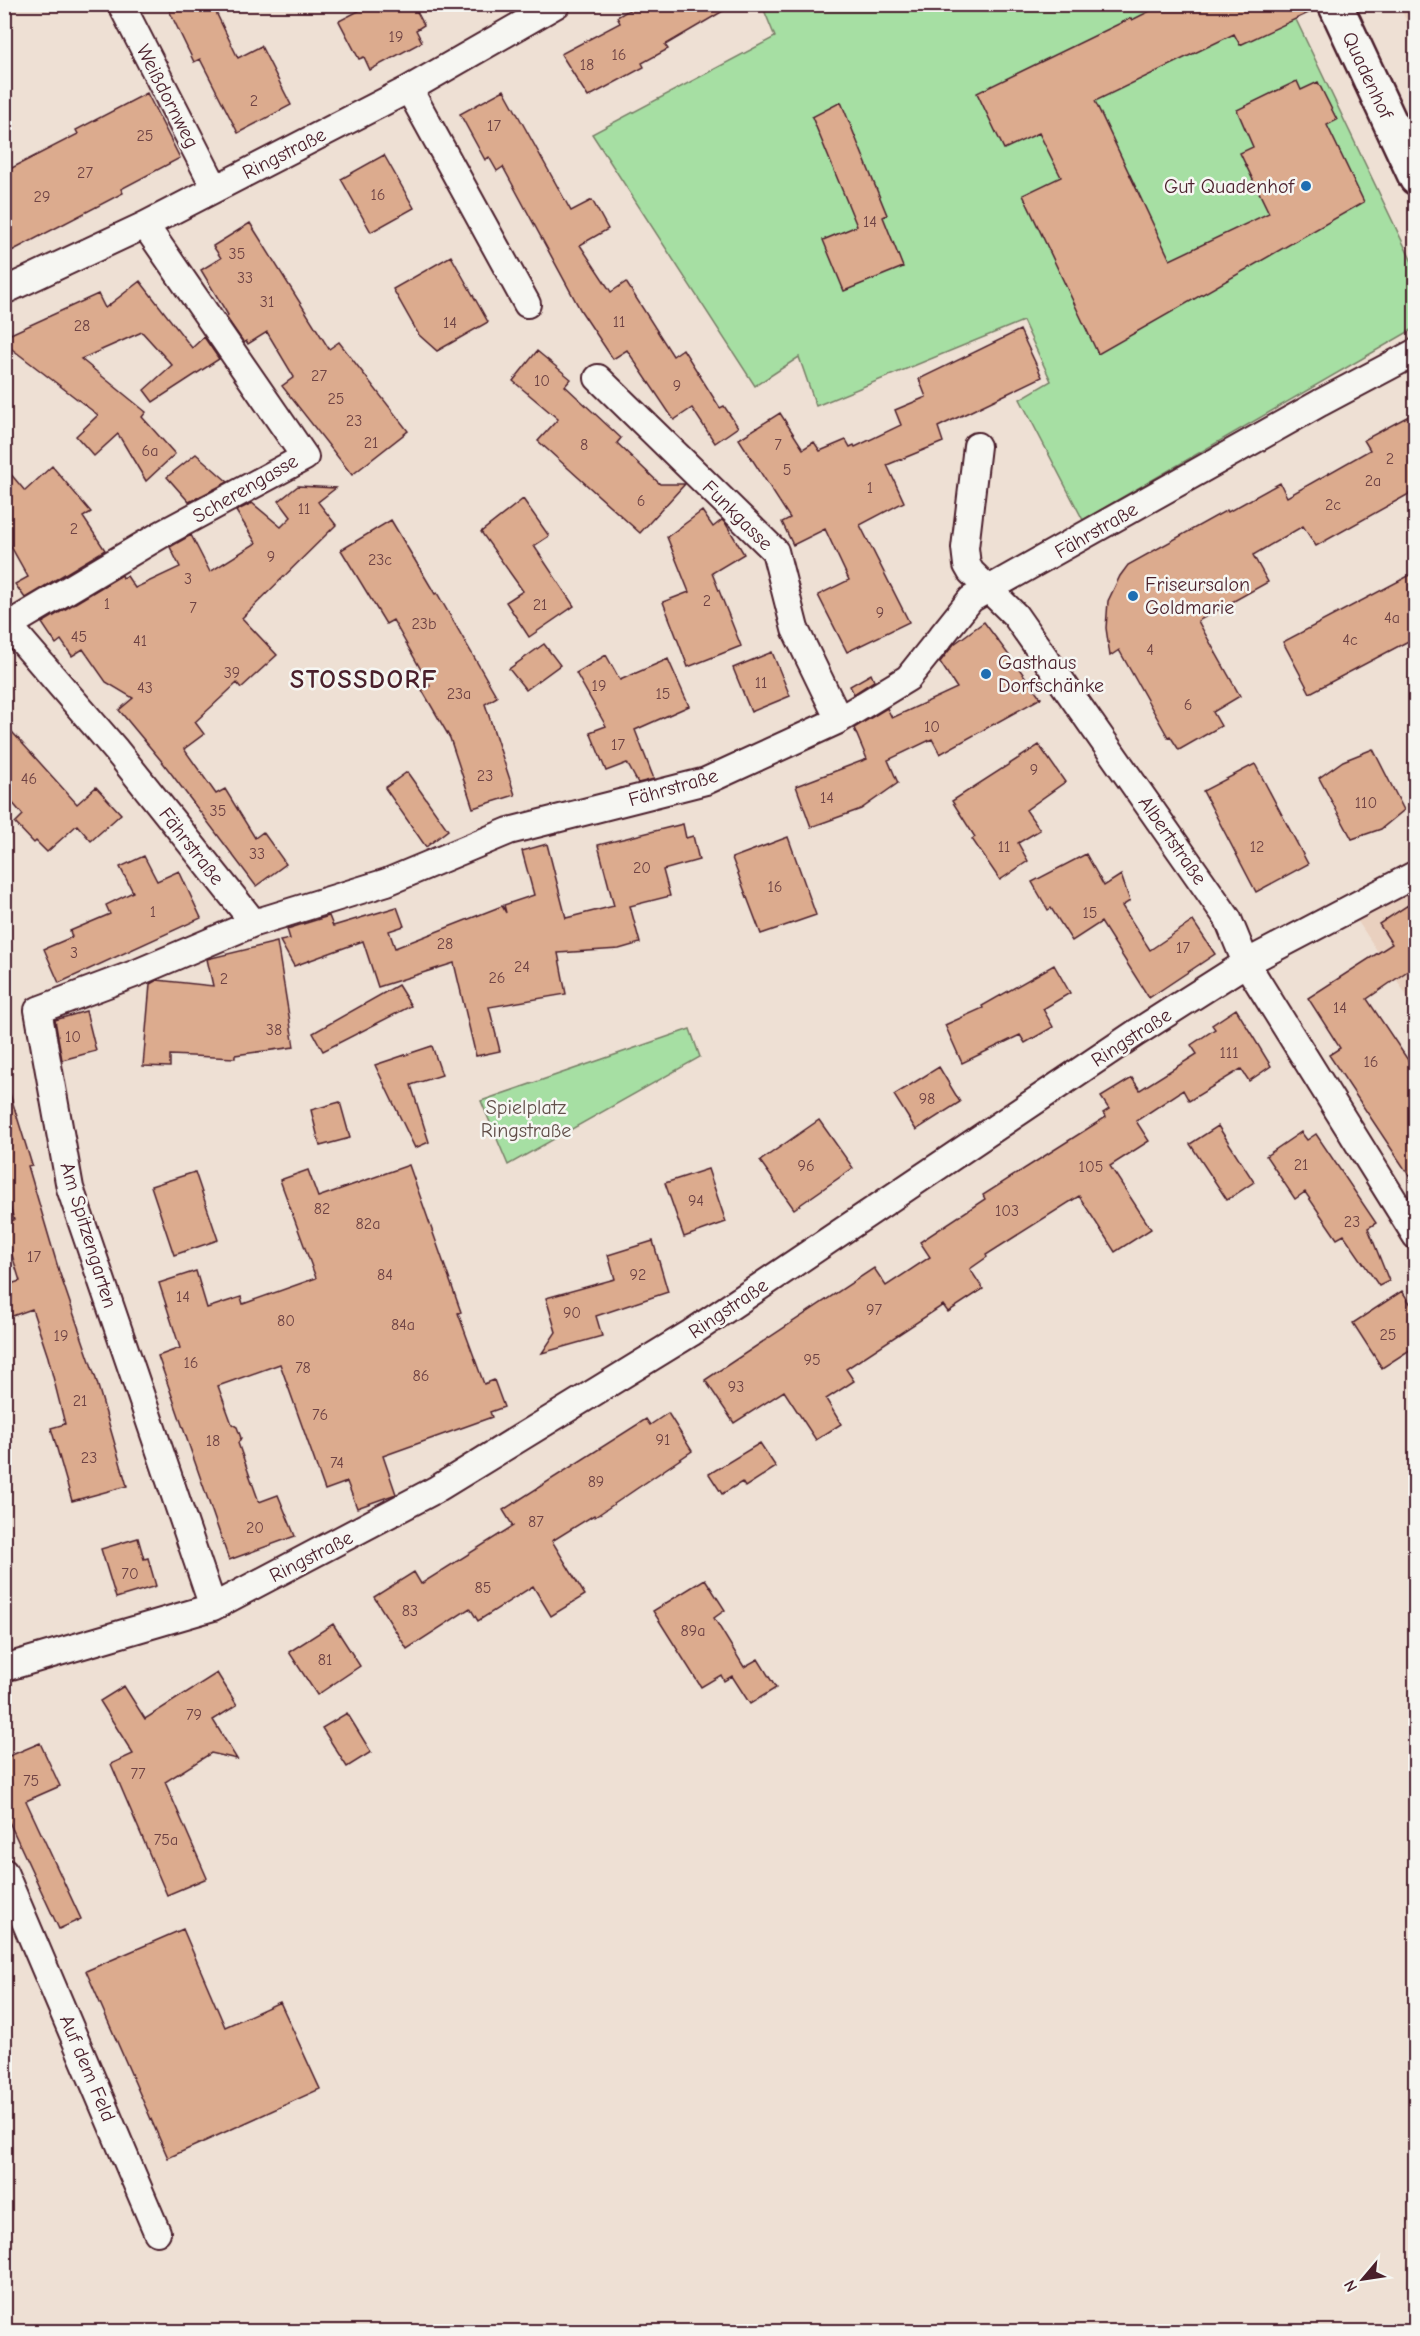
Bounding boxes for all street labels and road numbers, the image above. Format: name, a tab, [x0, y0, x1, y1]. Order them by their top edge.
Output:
street label: Quadenhof	[1337, 28, 1398, 124]
street label: Weißdornweg	[132, 40, 204, 152]
street label: Ringstraße	[239, 123, 330, 184]
street label: Scherengasse	[189, 449, 302, 528]
street label: Funkgasse	[698, 476, 777, 555]
street label: Fährstraße	[1051, 498, 1142, 563]
street label: Fährstraße	[626, 764, 720, 811]
street label: Albertstraße	[1134, 792, 1212, 889]
street label: Fährstraße	[154, 803, 229, 890]
street label: Ringstraße	[1087, 1003, 1176, 1072]
street label: Am Spitzengarten	[55, 1160, 122, 1311]
street label: Ringstraße	[684, 1274, 772, 1343]
street label: Ringstraße	[266, 1526, 357, 1587]
street label: Auf dem Feld	[55, 2012, 120, 2125]

